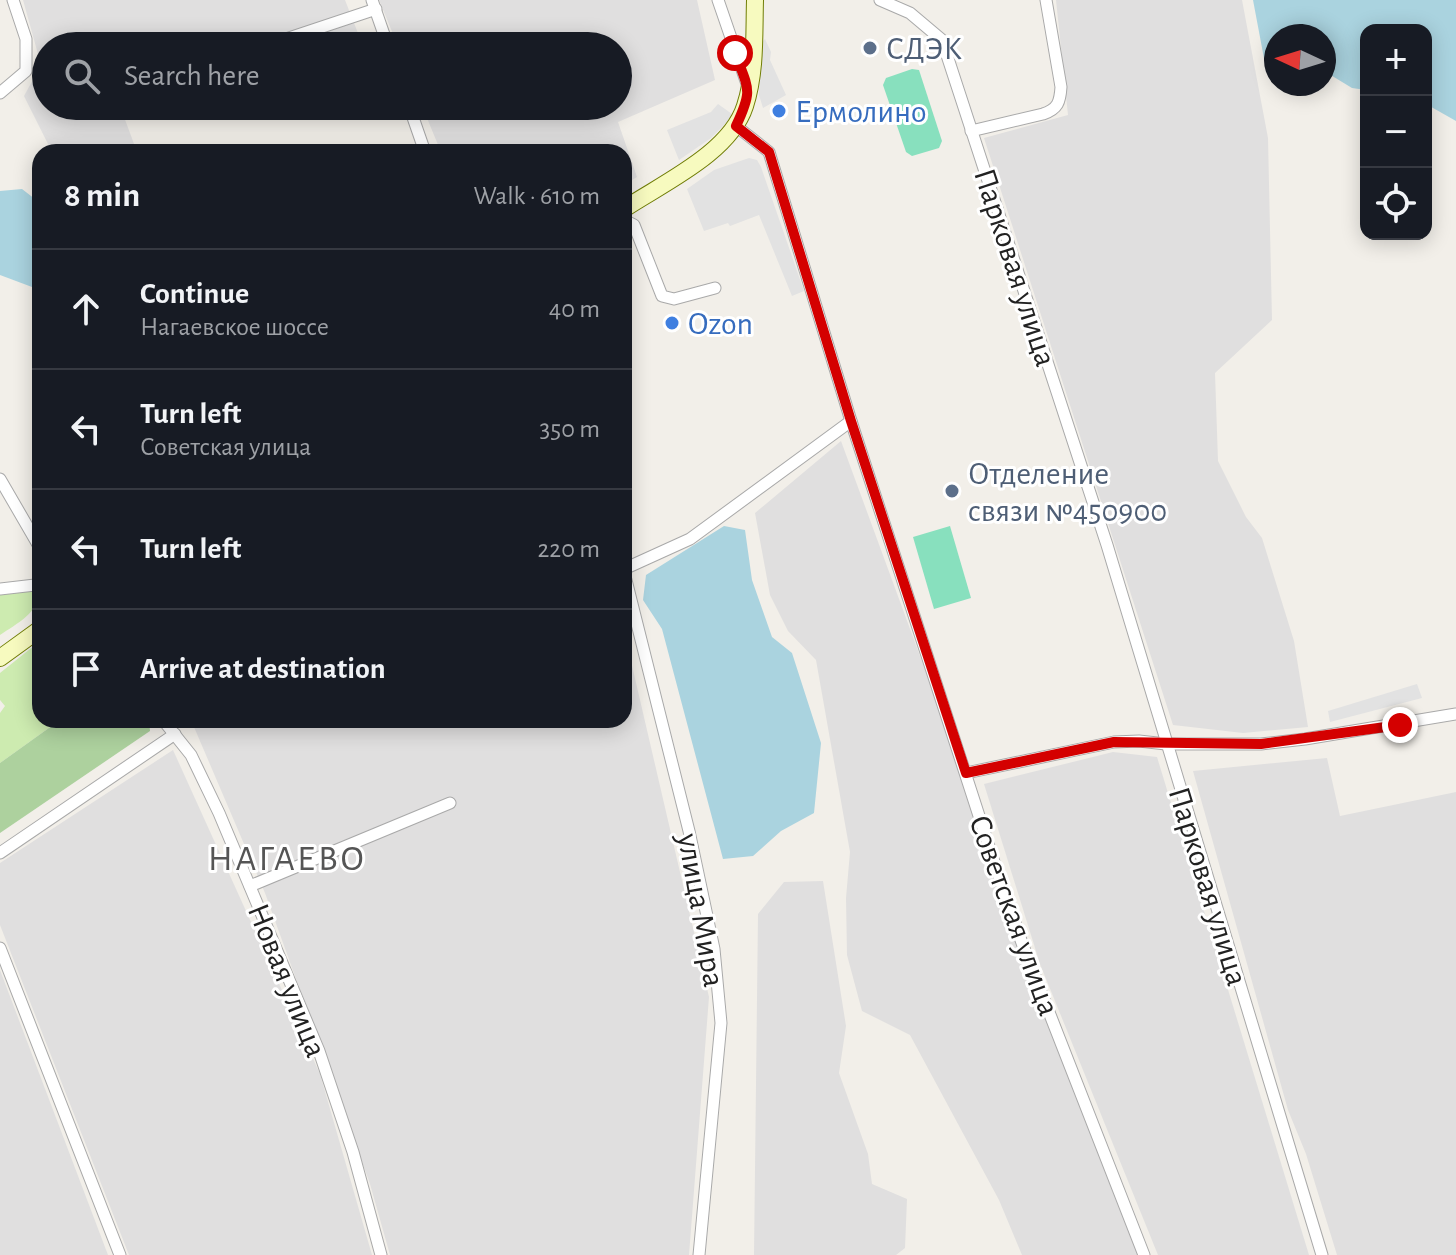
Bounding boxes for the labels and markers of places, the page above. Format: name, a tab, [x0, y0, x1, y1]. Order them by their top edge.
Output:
place label: СДЭК	[886, 33, 962, 65]
marker: СДЭК	[861, 39, 879, 57]
place label: Ермолино	[795, 96, 926, 128]
marker: Ермолино	[770, 102, 788, 120]
place label: Ozon	[688, 308, 753, 340]
marker: Ozon	[663, 314, 681, 332]
place label: Отделение связи №450900	[968, 458, 1167, 527]
marker: Отделение связи №450900	[943, 482, 961, 500]

